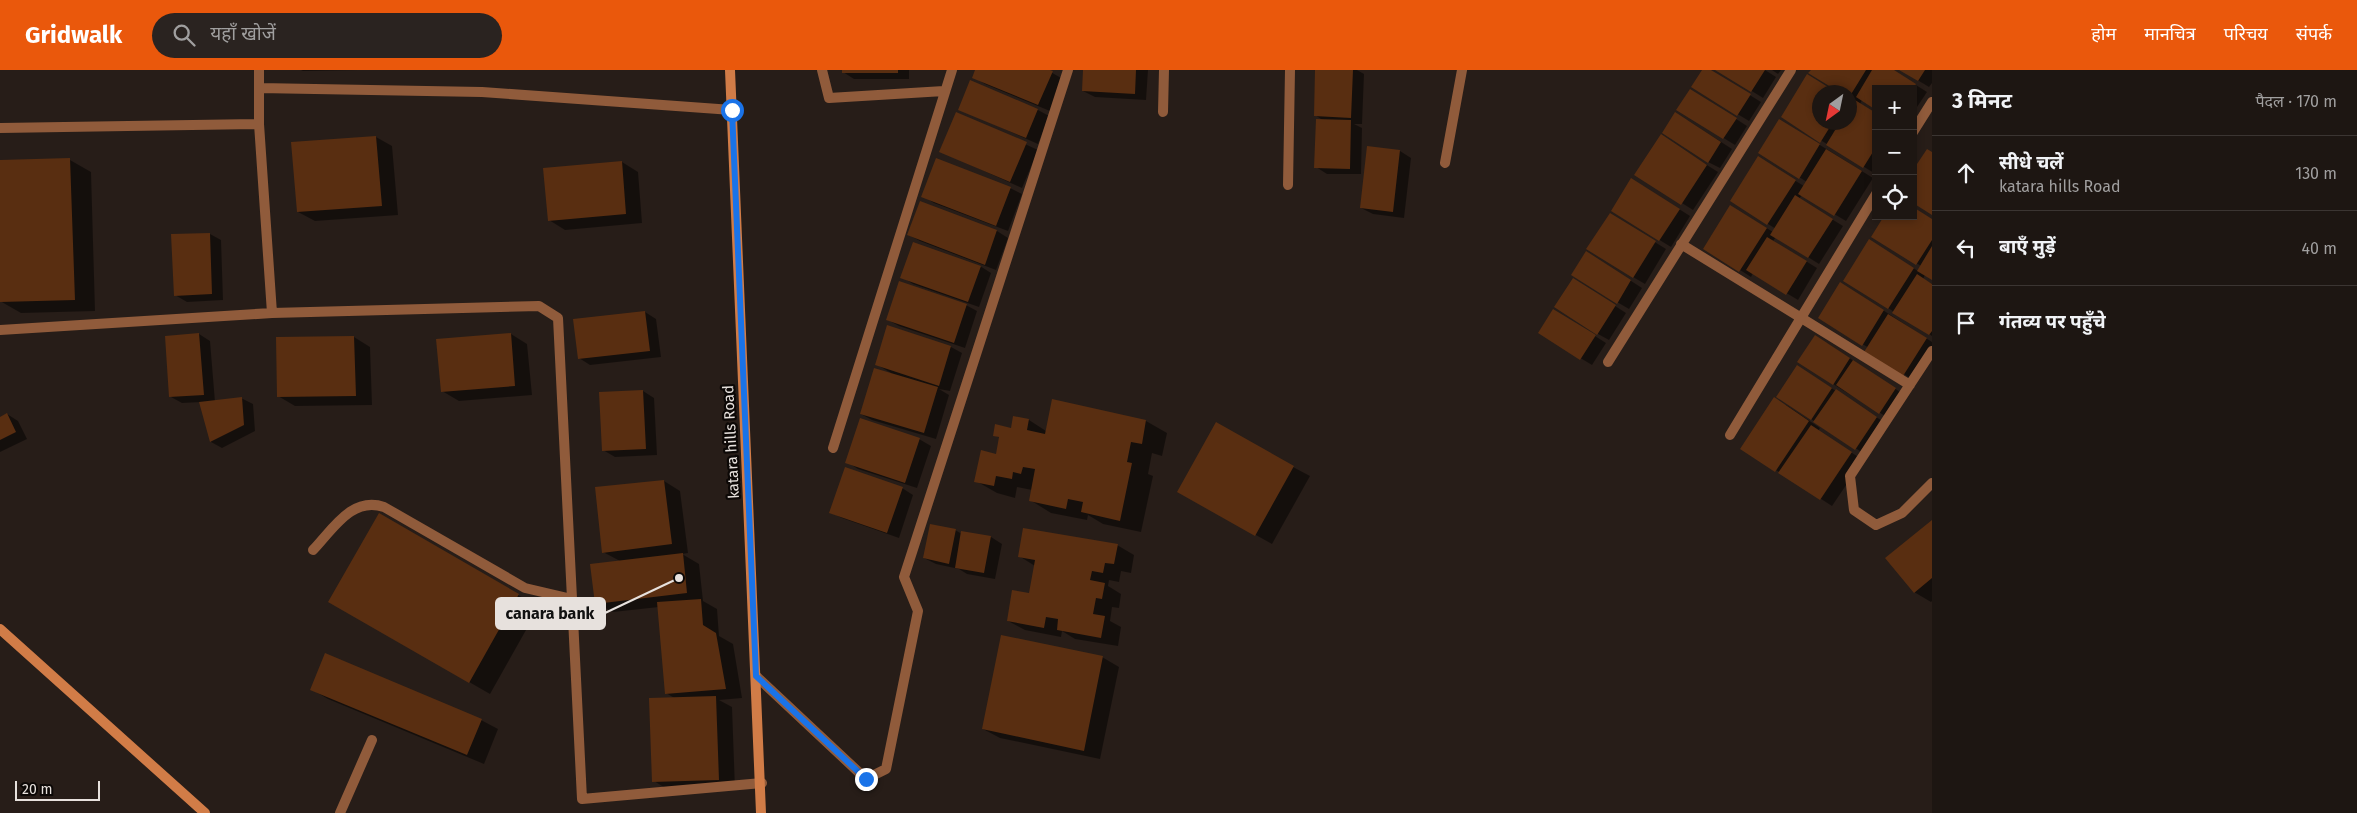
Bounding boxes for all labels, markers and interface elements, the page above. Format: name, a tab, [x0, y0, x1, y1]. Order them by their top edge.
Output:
search box	[152, 13, 502, 58]
text: Gridwalk	[25, 21, 122, 49]
icon: search	[170, 21, 198, 49]
text: यहाँ खोजें	[210, 22, 276, 45]
text: होम	[2091, 23, 2116, 45]
text: मानचित्र	[2144, 23, 2196, 45]
text: परिचय	[2224, 23, 2268, 45]
text: संपर्क	[2296, 23, 2332, 45]
north arrow	[1812, 85, 1857, 130]
map controls	[1872, 85, 1917, 220]
button: +	[1872, 85, 1917, 130]
text: 3 मिनट	[1952, 88, 2012, 114]
text: पैदल · 170 m	[2256, 92, 2337, 111]
route start	[721, 99, 744, 122]
button: −	[1872, 130, 1917, 175]
text: सीधे चलें	[1999, 151, 2063, 174]
icon: ahead	[1952, 159, 1980, 187]
text: 130 m	[2295, 164, 2337, 183]
button: locate	[1872, 175, 1917, 220]
text: katara hills Road	[1999, 177, 2120, 196]
icon: left	[1952, 234, 1980, 262]
text: बाएँ मुड़ें	[1999, 235, 2056, 258]
text: 40 m	[2302, 239, 2337, 258]
icon: arrive	[1952, 309, 1980, 337]
text: गंतव्य पर पहुँचे	[1999, 310, 2106, 333]
street label: katara hills Road	[719, 385, 743, 499]
callout: canara bank	[496, 598, 605, 629]
text: canara bank	[506, 604, 595, 623]
route end	[855, 768, 878, 791]
scale bar	[15, 778, 100, 801]
text: 20 m	[22, 781, 52, 798]

